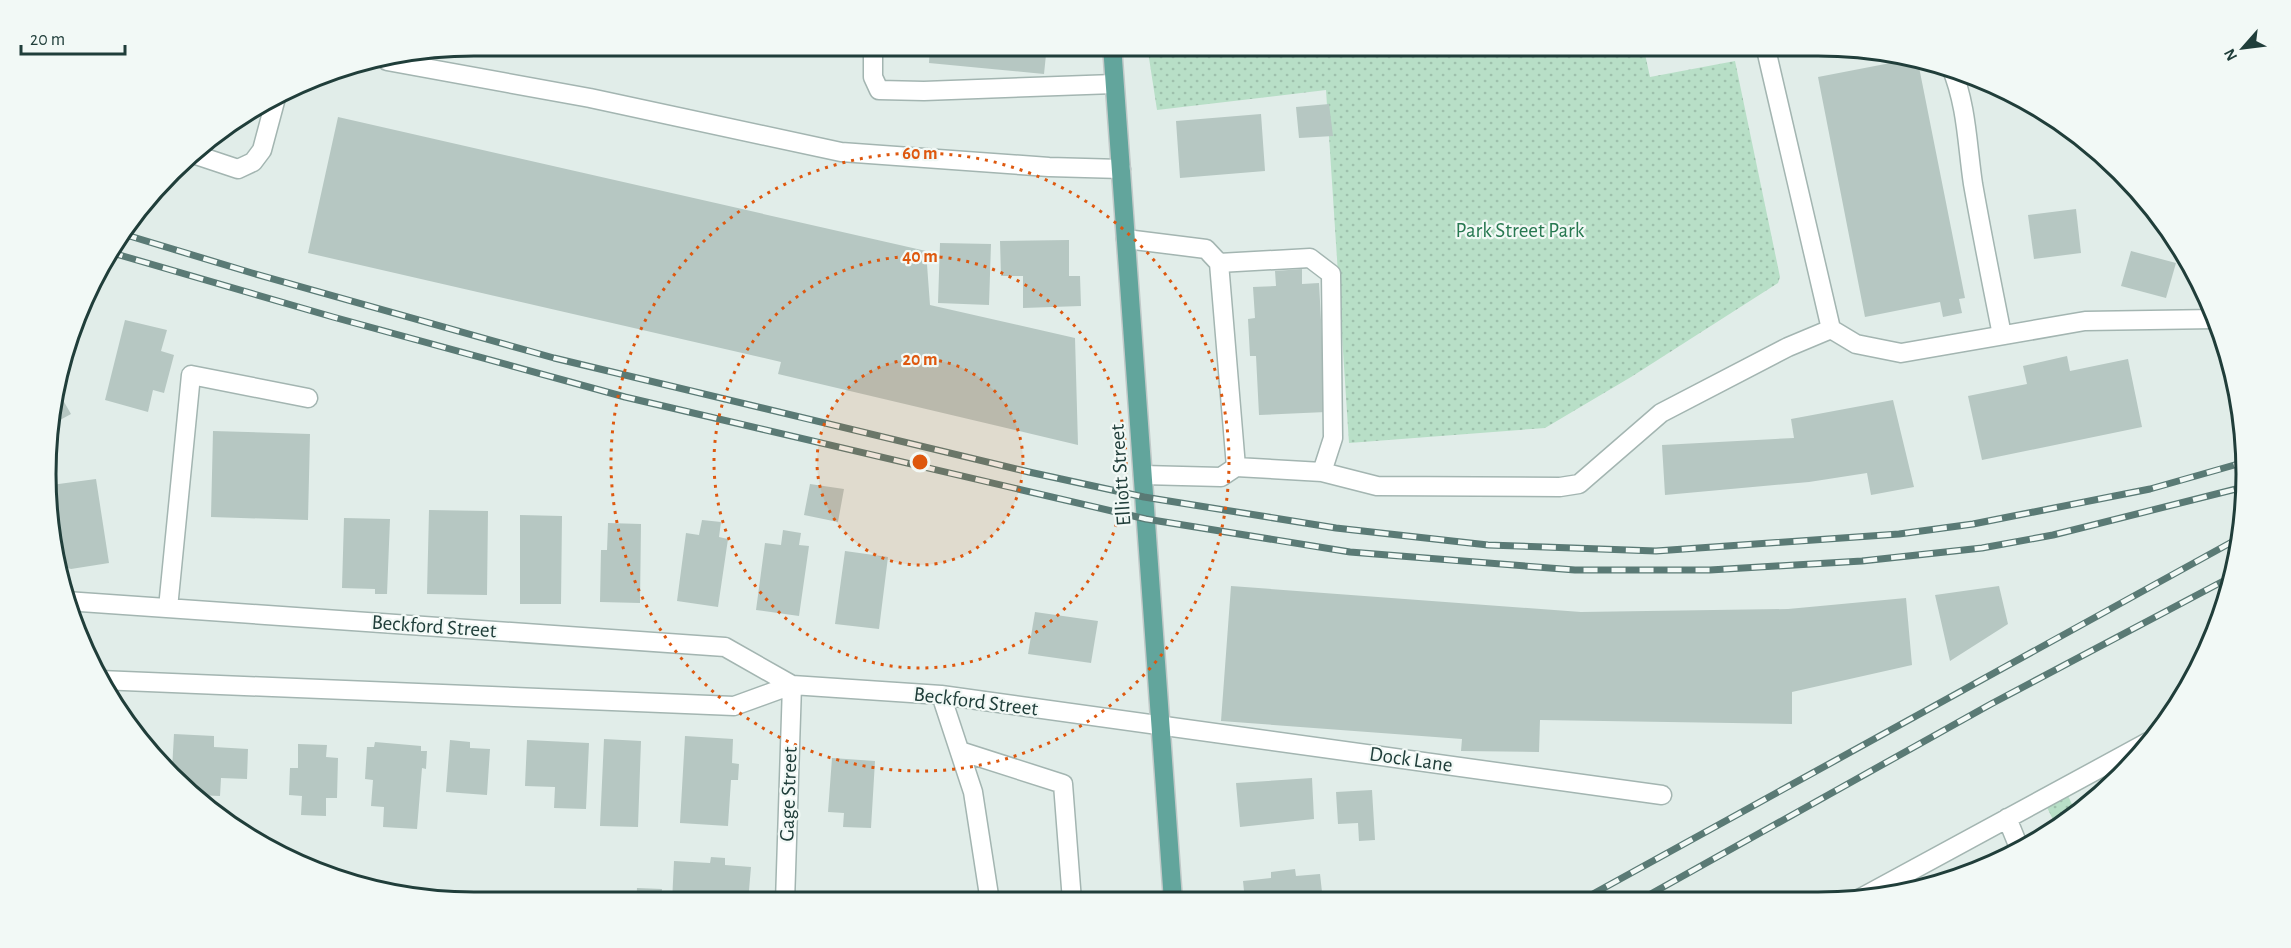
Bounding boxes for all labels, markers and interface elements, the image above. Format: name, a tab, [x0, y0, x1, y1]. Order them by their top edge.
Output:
scale bar	[21, 18, 124, 56]
north arrow	[2213, 18, 2273, 78]
text: 20 m	[30, 31, 65, 49]
text: N	[2221, 46, 2240, 63]
text: 60 m	[902, 145, 938, 163]
park label: Park Street Park	[1456, 220, 1585, 241]
text: 40 m	[902, 248, 938, 266]
text: 20 m	[902, 351, 938, 369]
street label: Elliott Street	[1106, 423, 1135, 527]
centre of rings	[910, 452, 930, 472]
street label: Beckford Street	[371, 612, 497, 641]
street label: Beckford Street	[913, 683, 1040, 720]
street label: Dock Lane	[1368, 743, 1454, 776]
street label: Gage Street	[776, 746, 801, 842]

